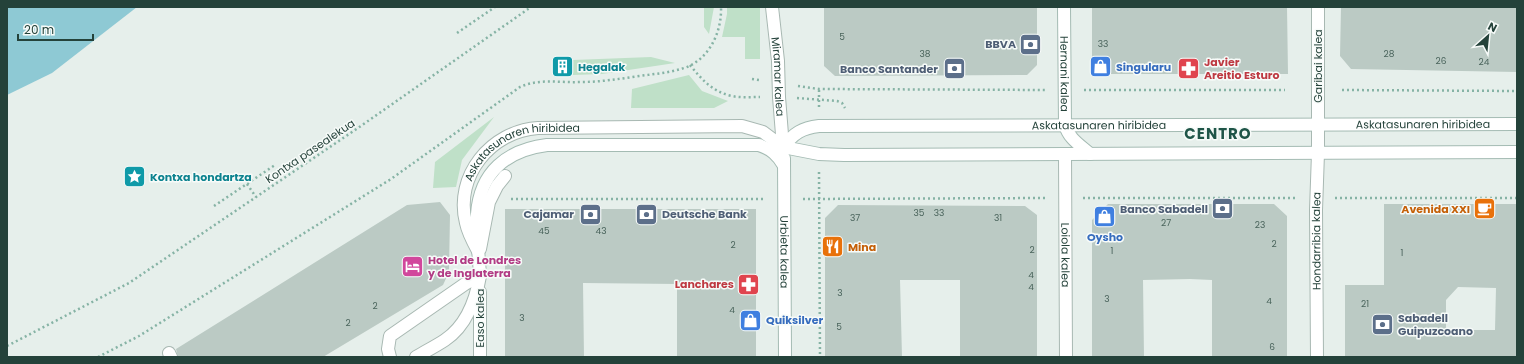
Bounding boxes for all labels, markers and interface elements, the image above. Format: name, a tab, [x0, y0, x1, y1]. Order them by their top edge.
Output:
scale bar	[18, 16, 93, 42]
north arrow	[1468, 16, 1508, 56]
text: N	[1485, 18, 1500, 36]
text: 20 m	[24, 21, 54, 38]
street label: Garibai kalea	[1310, 29, 1326, 103]
house number: 5	[839, 31, 845, 43]
bank icon: BBVA	[1018, 31, 1044, 57]
street label: Miramar kalea	[767, 36, 789, 117]
place label: BBVA	[985, 36, 1016, 52]
street label: Hernani kalea	[1056, 36, 1073, 112]
house number: 33	[1098, 38, 1108, 50]
house number: 38	[920, 48, 931, 60]
house number: 28	[1384, 48, 1395, 60]
building icon: Hegalak	[550, 54, 576, 80]
shop icon: Singularu	[1088, 54, 1114, 80]
place label: Javier Areitio Esturo	[1204, 54, 1280, 83]
pharmacy icon: Javier Areitio Esturo	[1175, 55, 1201, 81]
house number: 26	[1436, 55, 1447, 67]
bank icon: Banco Santander	[941, 56, 967, 82]
house number: 24	[1479, 56, 1490, 68]
place label: Hegalak	[578, 59, 625, 75]
place label: Singularu	[1116, 59, 1171, 75]
place label: Banco Santander	[840, 61, 938, 77]
street label: Kontxa pasealekua	[262, 115, 358, 187]
street label: Askatasunaren hiribidea	[1356, 116, 1490, 132]
street label: Askatasunaren hiribidea	[1032, 117, 1166, 133]
street label: Askatasunaren hiribidea	[461, 120, 580, 183]
district label: CENTRO	[1184, 123, 1252, 144]
place icon: Kontxa hondartza	[122, 164, 148, 190]
place label: Kontxa hondartza	[150, 169, 252, 185]
street label: Hondarribia kalea	[1308, 192, 1325, 290]
bank icon: Banco Sabadell	[1210, 196, 1236, 222]
cafe icon: Avenida XXI	[1472, 196, 1498, 222]
bank icon: Cajamar	[577, 201, 603, 227]
bank icon: Deutsche Bank	[634, 201, 660, 227]
place label: Banco Sabadell	[1120, 201, 1208, 217]
place label: Avenida XXI	[1401, 201, 1470, 217]
shop icon: Oysho	[1092, 204, 1118, 230]
place label: Cajamar	[524, 206, 574, 222]
place label: Deutsche Bank	[662, 206, 747, 222]
house number: 35	[914, 207, 925, 219]
house number: 33	[934, 207, 944, 219]
house number: 37	[850, 212, 860, 224]
house number: 31	[994, 212, 1002, 224]
street label: Urbieta kalea	[776, 215, 793, 289]
house number: 27	[1161, 217, 1171, 229]
house number: 23	[1255, 219, 1265, 231]
street label: Loiola kalea	[1057, 223, 1074, 287]
house number: 45	[538, 225, 550, 237]
house number: 43	[596, 225, 606, 237]
place label: Oysho	[1087, 229, 1123, 245]
restaurant icon: Mina	[819, 234, 845, 260]
house number: 2	[1271, 238, 1277, 250]
house number: 2	[730, 239, 736, 251]
place label: Mina	[848, 239, 876, 255]
house number: 2	[1029, 244, 1035, 256]
house number: 1	[1111, 245, 1114, 257]
house number: 1	[1401, 247, 1404, 259]
place label: Hotel de Londres y de Inglaterra	[427, 252, 521, 281]
hotel icon: Hotel de Londres y de Inglaterra	[400, 253, 426, 279]
house number: 4	[1028, 269, 1034, 281]
pharmacy icon: Lanchares	[736, 271, 762, 297]
place label: Lanchares	[675, 276, 734, 292]
house number: 4	[1028, 281, 1034, 293]
house number: 3	[837, 287, 843, 299]
street label: Easo kalea	[472, 289, 488, 347]
house number: 3	[1104, 293, 1110, 305]
house number: 4	[1266, 295, 1272, 307]
house number: 21	[1361, 298, 1369, 310]
house number: 2	[372, 300, 378, 312]
house number: 4	[729, 304, 735, 316]
shop icon: Quiksilver	[737, 307, 763, 333]
place label: Sabadell Guipuzcoano	[1398, 310, 1473, 339]
bank icon: Sabadell Guipuzcoano	[1370, 311, 1396, 337]
house number: 3	[519, 312, 525, 324]
place label: Quiksilver	[766, 312, 823, 328]
house number: 2	[345, 317, 351, 329]
house number: 5	[836, 321, 842, 333]
house number: 6	[1269, 341, 1275, 353]

